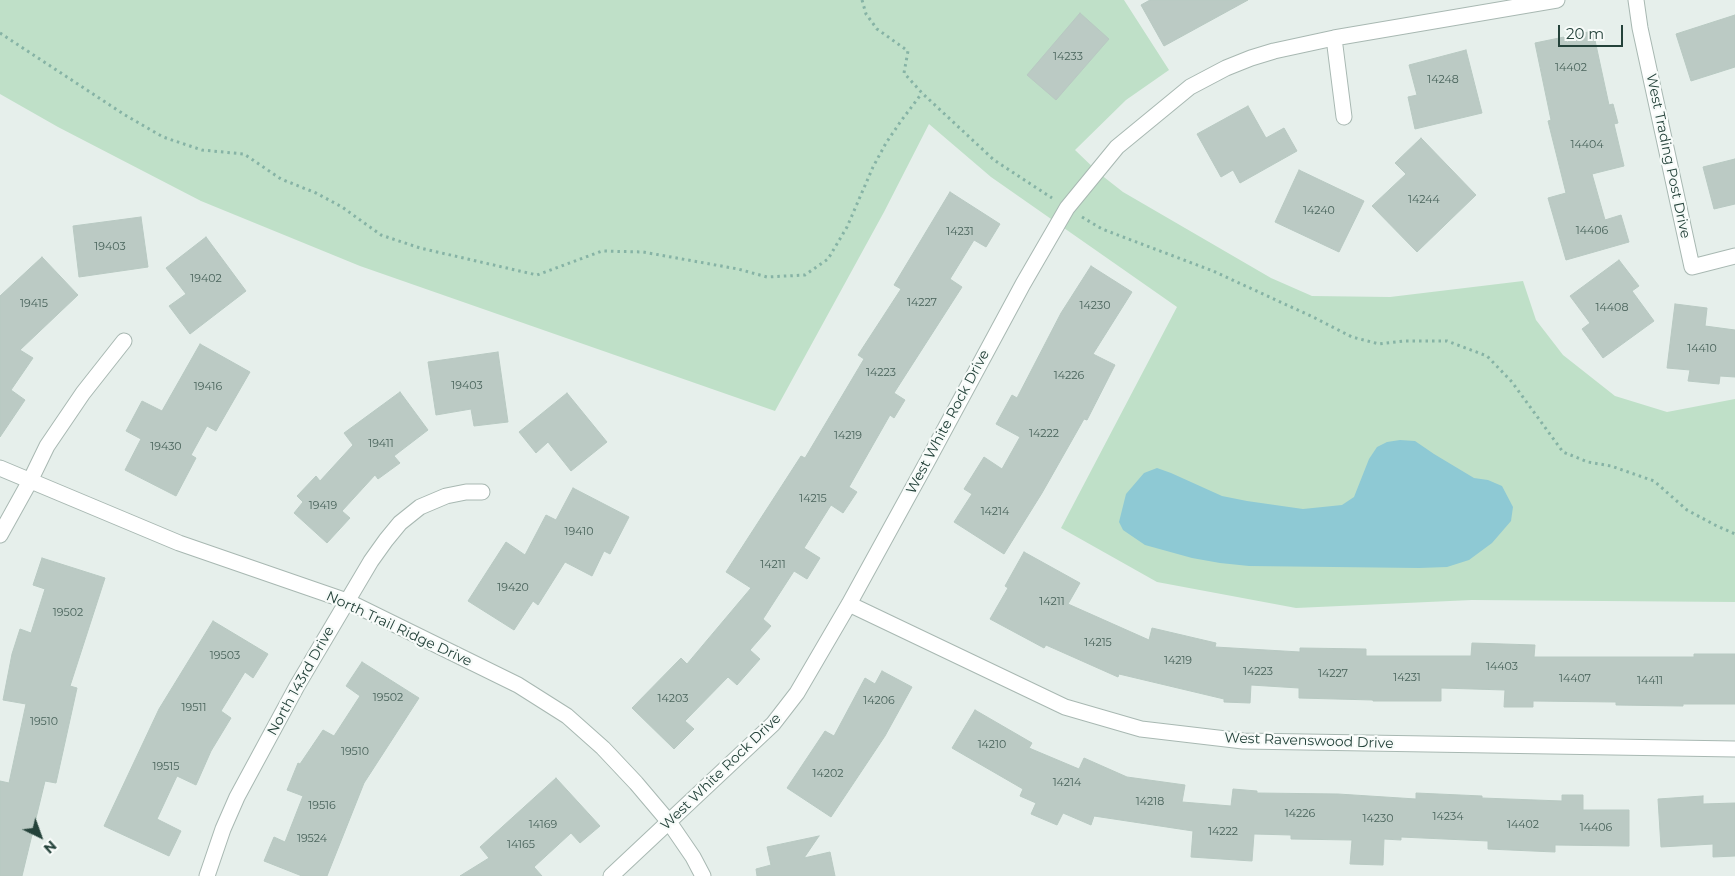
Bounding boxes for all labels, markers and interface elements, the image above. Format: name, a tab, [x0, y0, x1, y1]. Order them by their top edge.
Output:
scale bar	[1560, 15, 1625, 47]
text: 20 m	[1566, 24, 1604, 43]
house number: 14233	[1053, 50, 1083, 64]
house number: 14402	[1555, 61, 1587, 75]
street label: West Trading Post Drive	[1642, 72, 1694, 240]
house number: 14248	[1427, 73, 1459, 87]
house number: 14404	[1570, 138, 1604, 152]
house number: 14244	[1408, 193, 1440, 207]
house number: 14240	[1303, 204, 1335, 218]
house number: 14406	[1576, 224, 1608, 238]
house number: 14231	[946, 225, 974, 239]
house number: 19403	[94, 240, 126, 254]
house number: 19402	[190, 272, 222, 286]
house number: 14227	[907, 296, 937, 310]
house number: 19415	[20, 297, 48, 311]
house number: 14230	[1080, 299, 1110, 313]
house number: 14408	[1596, 301, 1628, 315]
house number: 14410	[1687, 342, 1717, 356]
street label: West White Rock Drive	[903, 347, 993, 497]
house number: 14223	[866, 366, 896, 380]
house number: 14226	[1054, 369, 1084, 383]
house number: 19403	[451, 379, 483, 393]
house number: 19416	[194, 380, 222, 394]
house number: 14222	[1029, 427, 1059, 441]
house number: 14219	[834, 429, 862, 443]
house number: 19411	[368, 437, 394, 451]
house number: 19430	[150, 440, 182, 454]
house number: 14215	[799, 492, 827, 506]
house number: 19419	[309, 499, 337, 513]
house number: 14214	[981, 505, 1009, 519]
house number: 19410	[565, 525, 593, 539]
house number: 14211	[760, 558, 786, 572]
house number: 19420	[497, 581, 529, 595]
street label: North Trail Ridge Drive	[323, 588, 475, 670]
house number: 14211	[1039, 595, 1065, 609]
house number: 19502	[53, 606, 83, 620]
street label: North 143rd Drive	[264, 624, 338, 738]
house number: 14215	[1084, 636, 1112, 650]
house number: 19503	[210, 649, 240, 663]
house number: 14219	[1164, 654, 1192, 668]
house number: 14403	[1486, 660, 1518, 674]
house number: 14223	[1243, 665, 1273, 679]
house number: 14227	[1318, 667, 1348, 681]
house number: 14231	[1393, 671, 1421, 685]
house number: 14407	[1559, 672, 1591, 686]
house number: 14411	[1637, 674, 1663, 688]
house number: 19502	[373, 691, 403, 705]
house number: 14203	[658, 692, 688, 706]
house number: 14206	[863, 694, 895, 708]
house number: 19511	[182, 701, 206, 715]
street label: West White Rock Drive	[657, 710, 785, 834]
house number: 19510	[30, 715, 58, 729]
street label: West Ravenswood Drive	[1224, 730, 1394, 752]
house number: 14210	[978, 738, 1006, 752]
house number: 19510	[341, 745, 369, 759]
house number: 19515	[152, 760, 180, 774]
house number: 14202	[813, 767, 843, 781]
house number: 14214	[1053, 776, 1081, 790]
house number: 14218	[1136, 795, 1164, 809]
house number: 19516	[308, 799, 336, 813]
house number: 14226	[1285, 807, 1315, 821]
house number: 14234	[1433, 810, 1463, 824]
north arrow	[15, 811, 65, 861]
house number: 14230	[1363, 812, 1393, 826]
house number: 14169	[529, 818, 557, 832]
house number: 14402	[1507, 818, 1539, 832]
house number: 14406	[1580, 821, 1612, 835]
house number: 14222	[1208, 825, 1238, 839]
house number: 19524	[297, 832, 327, 846]
text: N	[40, 837, 60, 858]
house number: 14165	[507, 838, 535, 852]

